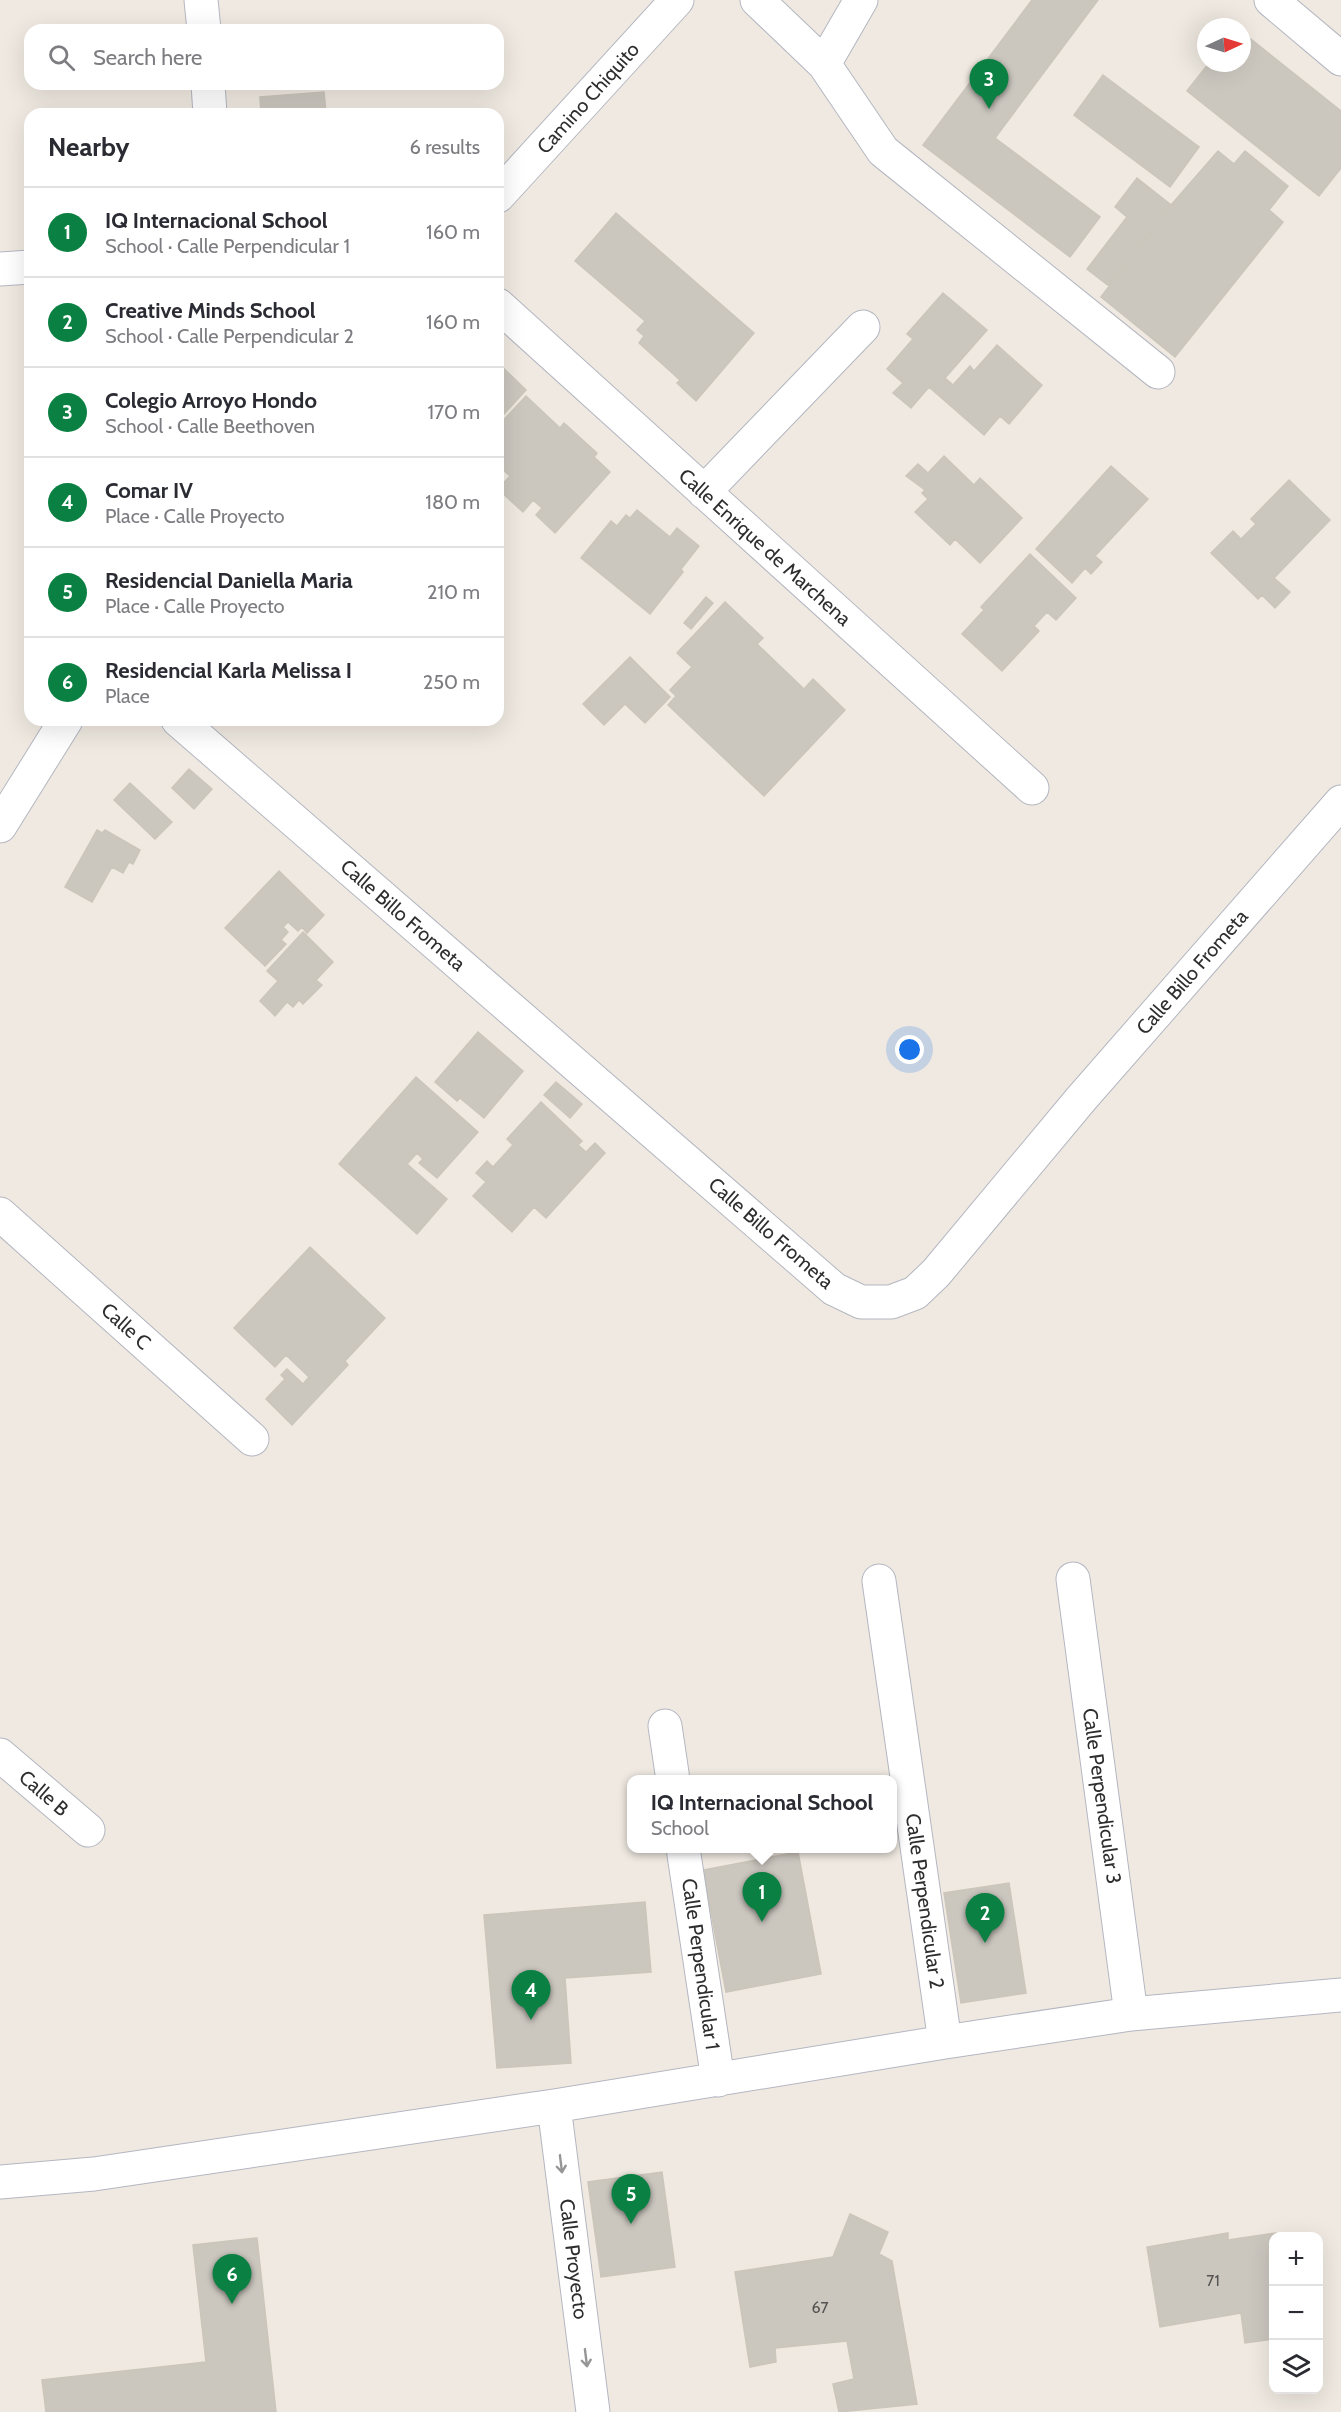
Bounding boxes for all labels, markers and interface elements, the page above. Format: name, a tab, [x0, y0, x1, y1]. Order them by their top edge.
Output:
north arrow	[1197, 18, 1251, 72]
search box	[24, 24, 504, 90]
street label: Camino Chiquito	[532, 37, 644, 159]
icon: search	[45, 41, 78, 74]
text: Search here	[93, 44, 202, 71]
pin: 3	[970, 60, 1008, 109]
text: Nearby	[48, 131, 129, 163]
text: 6 results	[409, 135, 480, 159]
text: IQ Internacional School	[105, 207, 328, 234]
text: 1	[64, 220, 71, 244]
text: 160 m	[426, 220, 480, 244]
text: School · Calle Perpendicular 1	[105, 234, 350, 258]
text: Creative Minds School	[105, 297, 316, 324]
text: 2	[62, 310, 73, 334]
text: 160 m	[426, 310, 480, 334]
text: School · Calle Perpendicular 2	[105, 324, 354, 348]
text: Colegio Arroyo Hondo	[105, 387, 317, 414]
text: 3	[62, 400, 73, 424]
text: 170 m	[428, 400, 480, 424]
text: School · Calle Beethoven	[105, 414, 315, 438]
street label: Calle Enrique de Marchena	[674, 463, 856, 631]
text: Comar IV	[105, 477, 193, 504]
text: 4	[61, 490, 74, 514]
text: 180 m	[425, 490, 480, 514]
text: Place · Calle Proyecto	[105, 504, 285, 528]
text: Residencial Daniella Maria	[105, 567, 353, 594]
text: 5	[62, 580, 73, 604]
text: 210 m	[427, 580, 480, 604]
text: Place · Calle Proyecto	[105, 594, 285, 618]
text: Residencial Karla Melissa I	[105, 657, 352, 684]
text: 6	[62, 670, 73, 694]
text: 250 m	[423, 670, 480, 694]
text: Place	[105, 684, 150, 708]
street label: Calle Billo Frometa	[336, 854, 471, 976]
street label: Calle Billo Frometa	[1131, 904, 1253, 1039]
your location	[895, 1035, 924, 1064]
street label: Calle Billo Frometa	[704, 1172, 839, 1294]
street label: Calle C	[96, 1298, 156, 1354]
street label: Calle Perpendicular 3	[1078, 1707, 1126, 1885]
street label: Calle B	[14, 1765, 74, 1821]
popup	[627, 1775, 897, 1853]
text: IQ Internacional School	[651, 1789, 873, 1816]
street label: Calle Perpendicular 2	[901, 1812, 949, 1990]
text: School	[651, 1816, 709, 1840]
pin: 1	[742, 1872, 782, 1922]
street label: Calle Perpendicular 1	[677, 1877, 725, 2051]
pin: 2	[966, 1894, 1004, 1943]
pin: 4	[512, 1970, 550, 2020]
one-way arrow	[556, 2154, 567, 2174]
pin: 5	[612, 2174, 650, 2224]
street label: Calle Proyecto	[555, 2197, 593, 2321]
map controls	[1269, 2232, 1323, 2394]
button: +	[1269, 2232, 1323, 2286]
pin: 6	[212, 2254, 252, 2304]
house number: 71	[1206, 2271, 1220, 2290]
button: −	[1269, 2286, 1323, 2340]
house number: 67	[811, 2298, 829, 2317]
button: layers	[1269, 2340, 1323, 2394]
one-way arrow	[581, 2347, 592, 2367]

